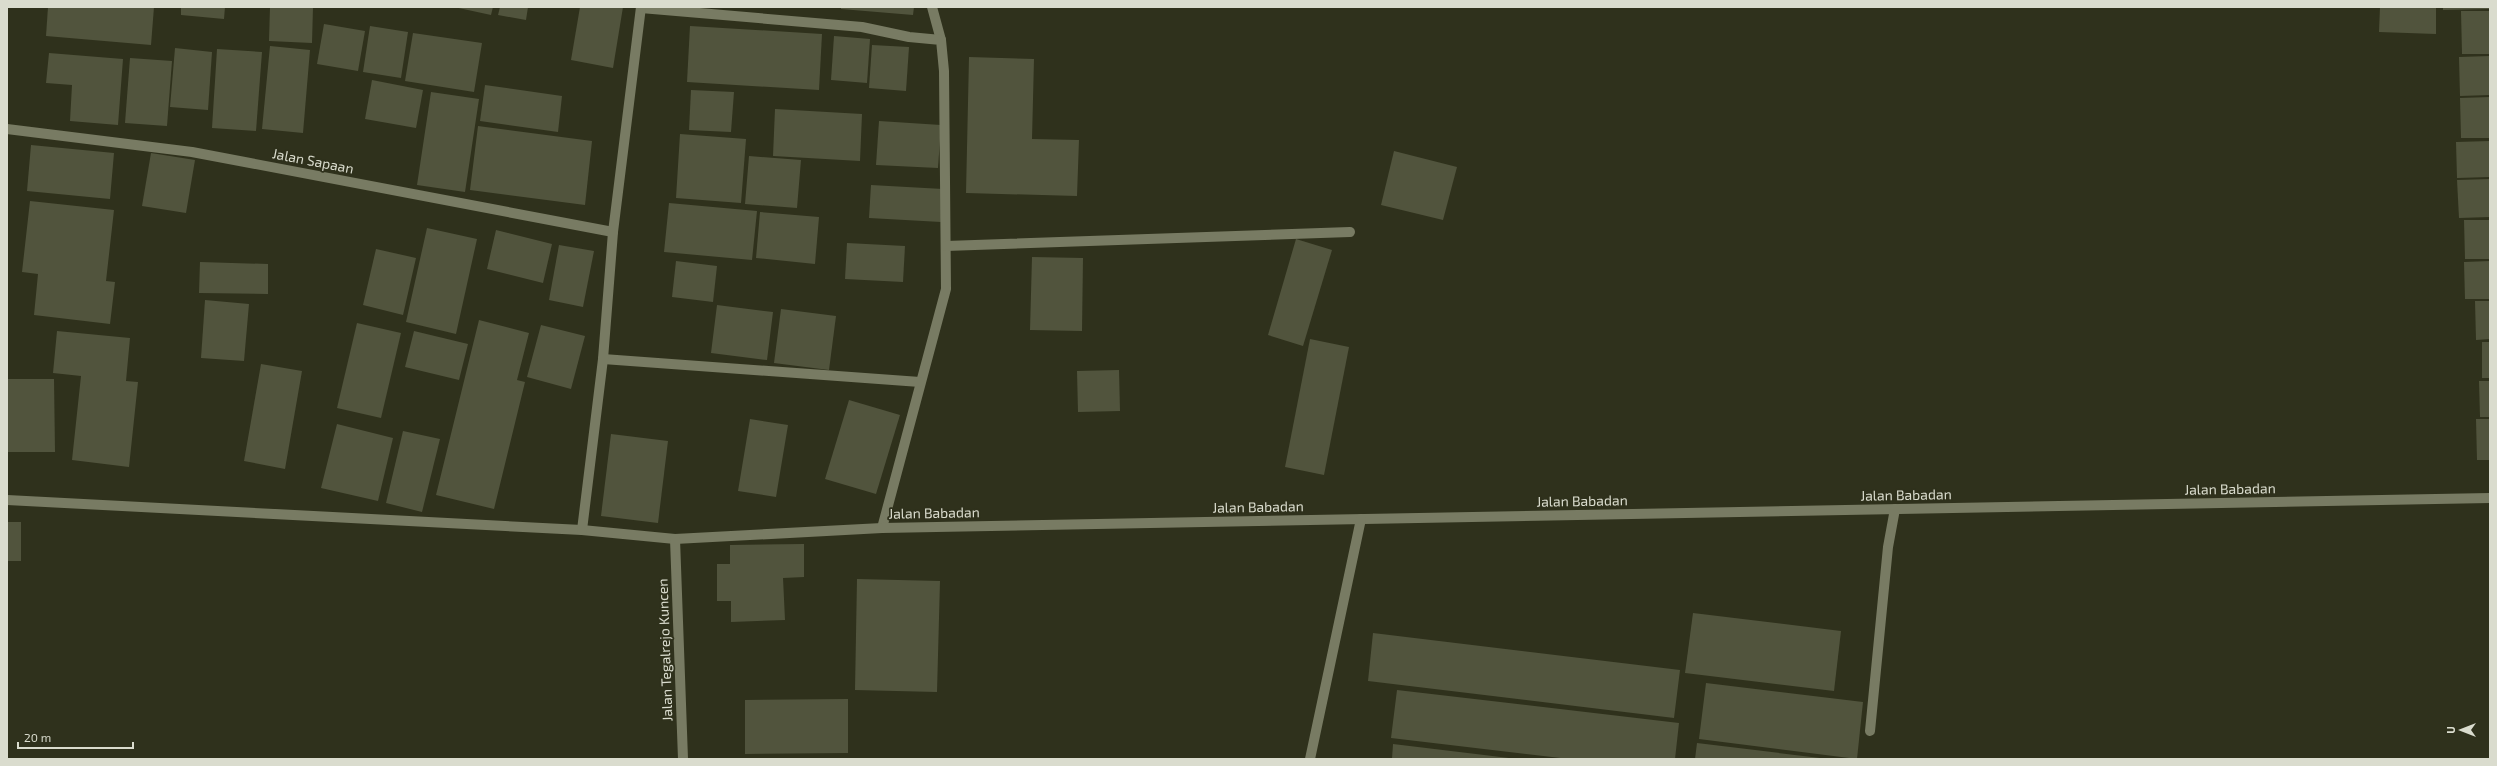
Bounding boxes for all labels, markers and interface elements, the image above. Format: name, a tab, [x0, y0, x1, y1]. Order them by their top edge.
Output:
street label: Jalan Sapaan	[271, 144, 355, 177]
street label: Jalan Babadan	[2184, 479, 2276, 498]
street label: Jalan Babadan	[1860, 485, 1952, 504]
street label: Jalan Babadan	[1536, 491, 1628, 510]
street label: Jalan Babadan	[1212, 497, 1304, 516]
street label: Jalan Babadan	[888, 503, 980, 522]
street label: Jalan Tegalrejo Kuncen	[654, 578, 675, 722]
north arrow	[2441, 710, 2481, 750]
scale bar	[18, 724, 133, 750]
text: U	[2444, 726, 2457, 734]
text: 20 m	[24, 730, 51, 744]

